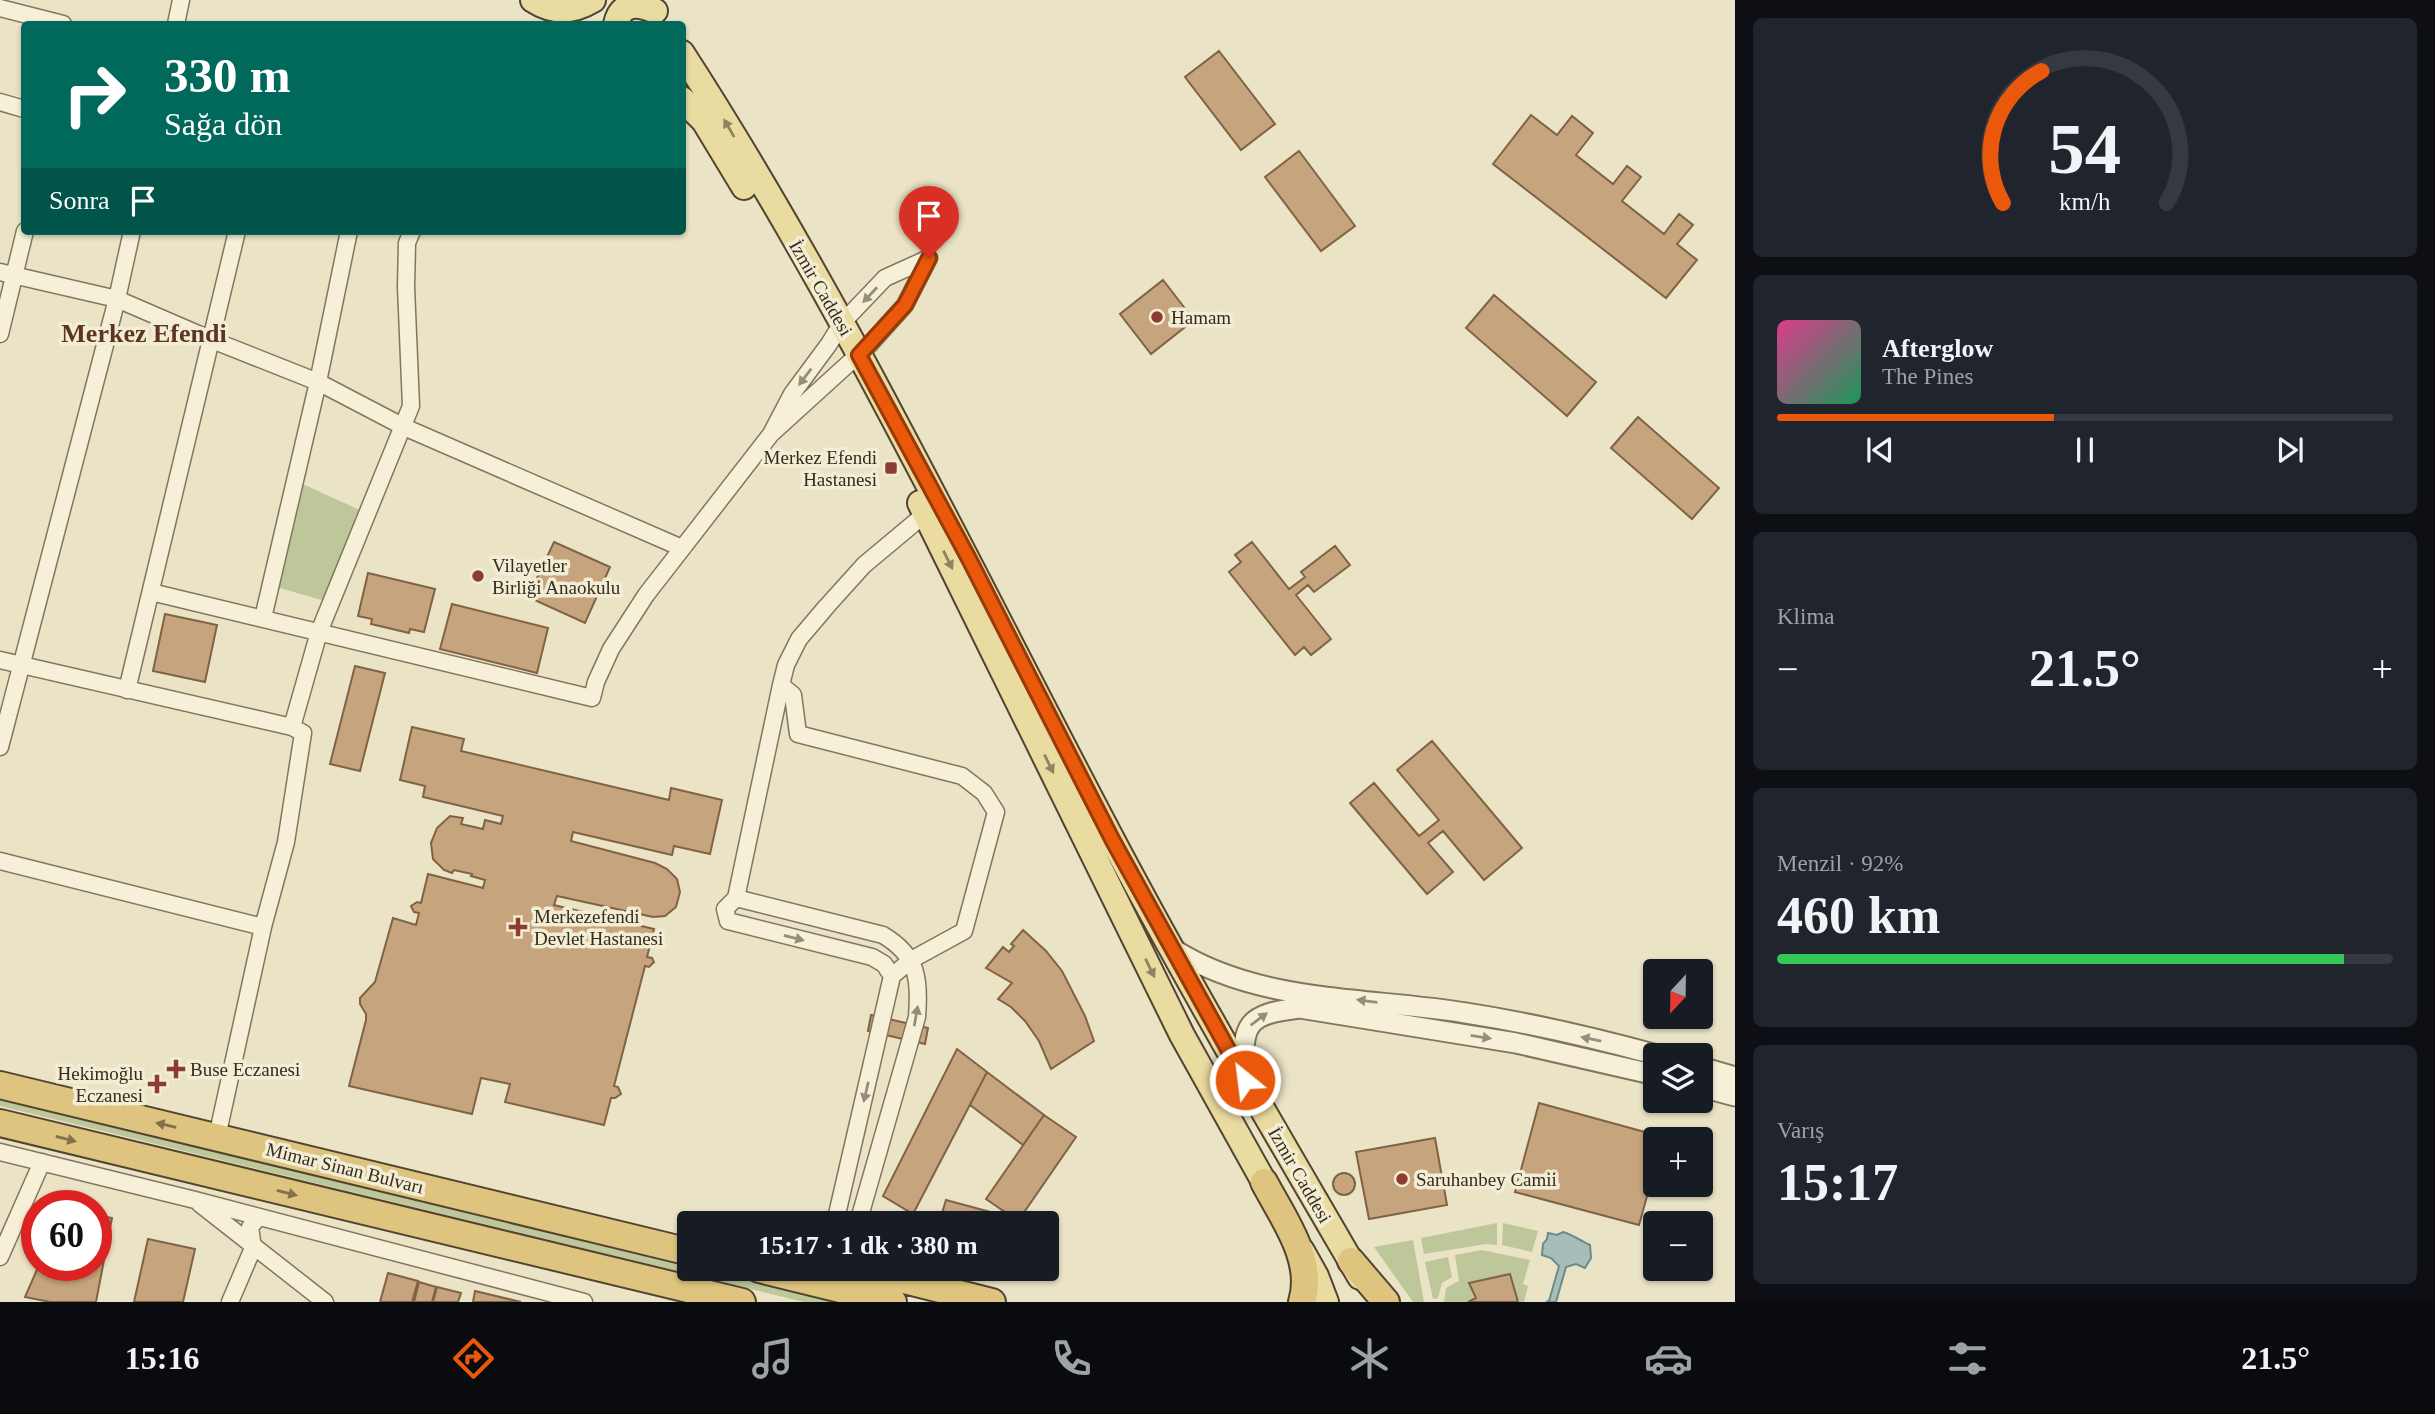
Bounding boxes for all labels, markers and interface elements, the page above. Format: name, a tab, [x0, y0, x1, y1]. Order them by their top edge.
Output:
text: 330 m	[164, 48, 291, 103]
icon: right	[49, 49, 140, 140]
text: Sağa dön	[164, 106, 282, 142]
text: 54	[2049, 109, 2121, 190]
one-way arrow	[723, 118, 735, 137]
icon: arrive	[124, 182, 162, 220]
text: Sonra	[49, 186, 110, 215]
pin	[899, 186, 959, 258]
text: km/h	[2059, 188, 2111, 215]
icon: arrive	[910, 197, 948, 235]
street label: İzmir Caddesi	[785, 236, 857, 340]
one-way arrow	[862, 286, 878, 303]
place label: Hamam	[1171, 307, 1231, 328]
marker: Hamam	[1149, 309, 1165, 325]
district label: Merkez Efendi	[61, 319, 227, 348]
text: Afterglow	[1882, 334, 1993, 363]
text: The Pines	[1882, 364, 1973, 389]
one-way arrow	[798, 368, 812, 386]
icon: previous	[1861, 431, 1899, 469]
icon: pause	[2066, 431, 2104, 469]
icon: next	[2271, 431, 2309, 469]
place label: Merkez Efendi Hastanesi	[764, 447, 877, 490]
marker: Merkez Efendi Hastanesi	[883, 460, 899, 476]
one-way arrow	[943, 550, 954, 570]
place label: Vilayetler Birliği Anaokulu	[492, 555, 621, 598]
marker: Vilayetler Birliği Anaokulu	[470, 568, 486, 584]
text: Klima	[1777, 604, 1835, 629]
text: 21.5°	[2029, 640, 2141, 697]
text: −	[1777, 648, 1798, 690]
text: +	[2372, 648, 2393, 690]
one-way arrow	[1044, 754, 1055, 774]
text: Menzil · 92%	[1777, 851, 1903, 876]
text: 460 km	[1777, 887, 1940, 944]
place label: Merkezefendi Devlet Hastanesi	[534, 906, 663, 949]
marker: Merkezefendi Devlet Hastanesi	[508, 917, 528, 937]
one-way arrow	[783, 932, 805, 943]
one-way arrow	[1144, 958, 1155, 978]
north arrow	[1643, 959, 1713, 1029]
map controls	[1643, 959, 1713, 1281]
one-way arrow	[1356, 996, 1378, 1007]
one-way arrow	[911, 1005, 922, 1027]
one-way arrow	[1250, 1012, 1269, 1026]
one-way arrow	[1470, 1032, 1492, 1043]
one-way arrow	[1580, 1034, 1602, 1045]
position arrow	[1208, 1043, 1282, 1117]
button: layers	[1643, 1043, 1713, 1113]
place label: Buse Eczanesi	[190, 1059, 300, 1080]
marker: Buse Eczanesi	[168, 1061, 184, 1077]
place label: Hekimoğlu Eczanesi	[58, 1063, 143, 1106]
marker: Hekimoğlu Eczanesi	[149, 1076, 165, 1092]
one-way arrow	[861, 1081, 872, 1103]
text: Varış	[1777, 1118, 1824, 1143]
one-way arrow	[155, 1119, 177, 1130]
street label: İzmir Caddesi	[1264, 1123, 1336, 1227]
button: +	[1643, 1127, 1713, 1197]
one-way arrow	[55, 1134, 77, 1145]
street label: Mimar Sinan Bulvarı	[264, 1138, 426, 1198]
text: 15:17	[1777, 1154, 1898, 1211]
place label: Saruhanbey Camii	[1416, 1169, 1557, 1190]
marker: Saruhanbey Camii	[1394, 1171, 1410, 1187]
one-way arrow	[276, 1188, 298, 1199]
speed limit sign: 60	[21, 1190, 112, 1281]
button: −	[1643, 1211, 1713, 1281]
text: 15:17 · 1 dk · 380 m	[758, 1231, 978, 1260]
icon: directions	[449, 1334, 498, 1383]
icon: music	[748, 1334, 797, 1383]
icon: phone	[1047, 1334, 1096, 1383]
icon: climate	[1345, 1334, 1394, 1383]
icon: car	[1644, 1334, 1693, 1383]
icon: filters	[1943, 1334, 1992, 1383]
text: 15:16	[125, 1340, 200, 1376]
text: 21.5°	[2241, 1340, 2310, 1376]

